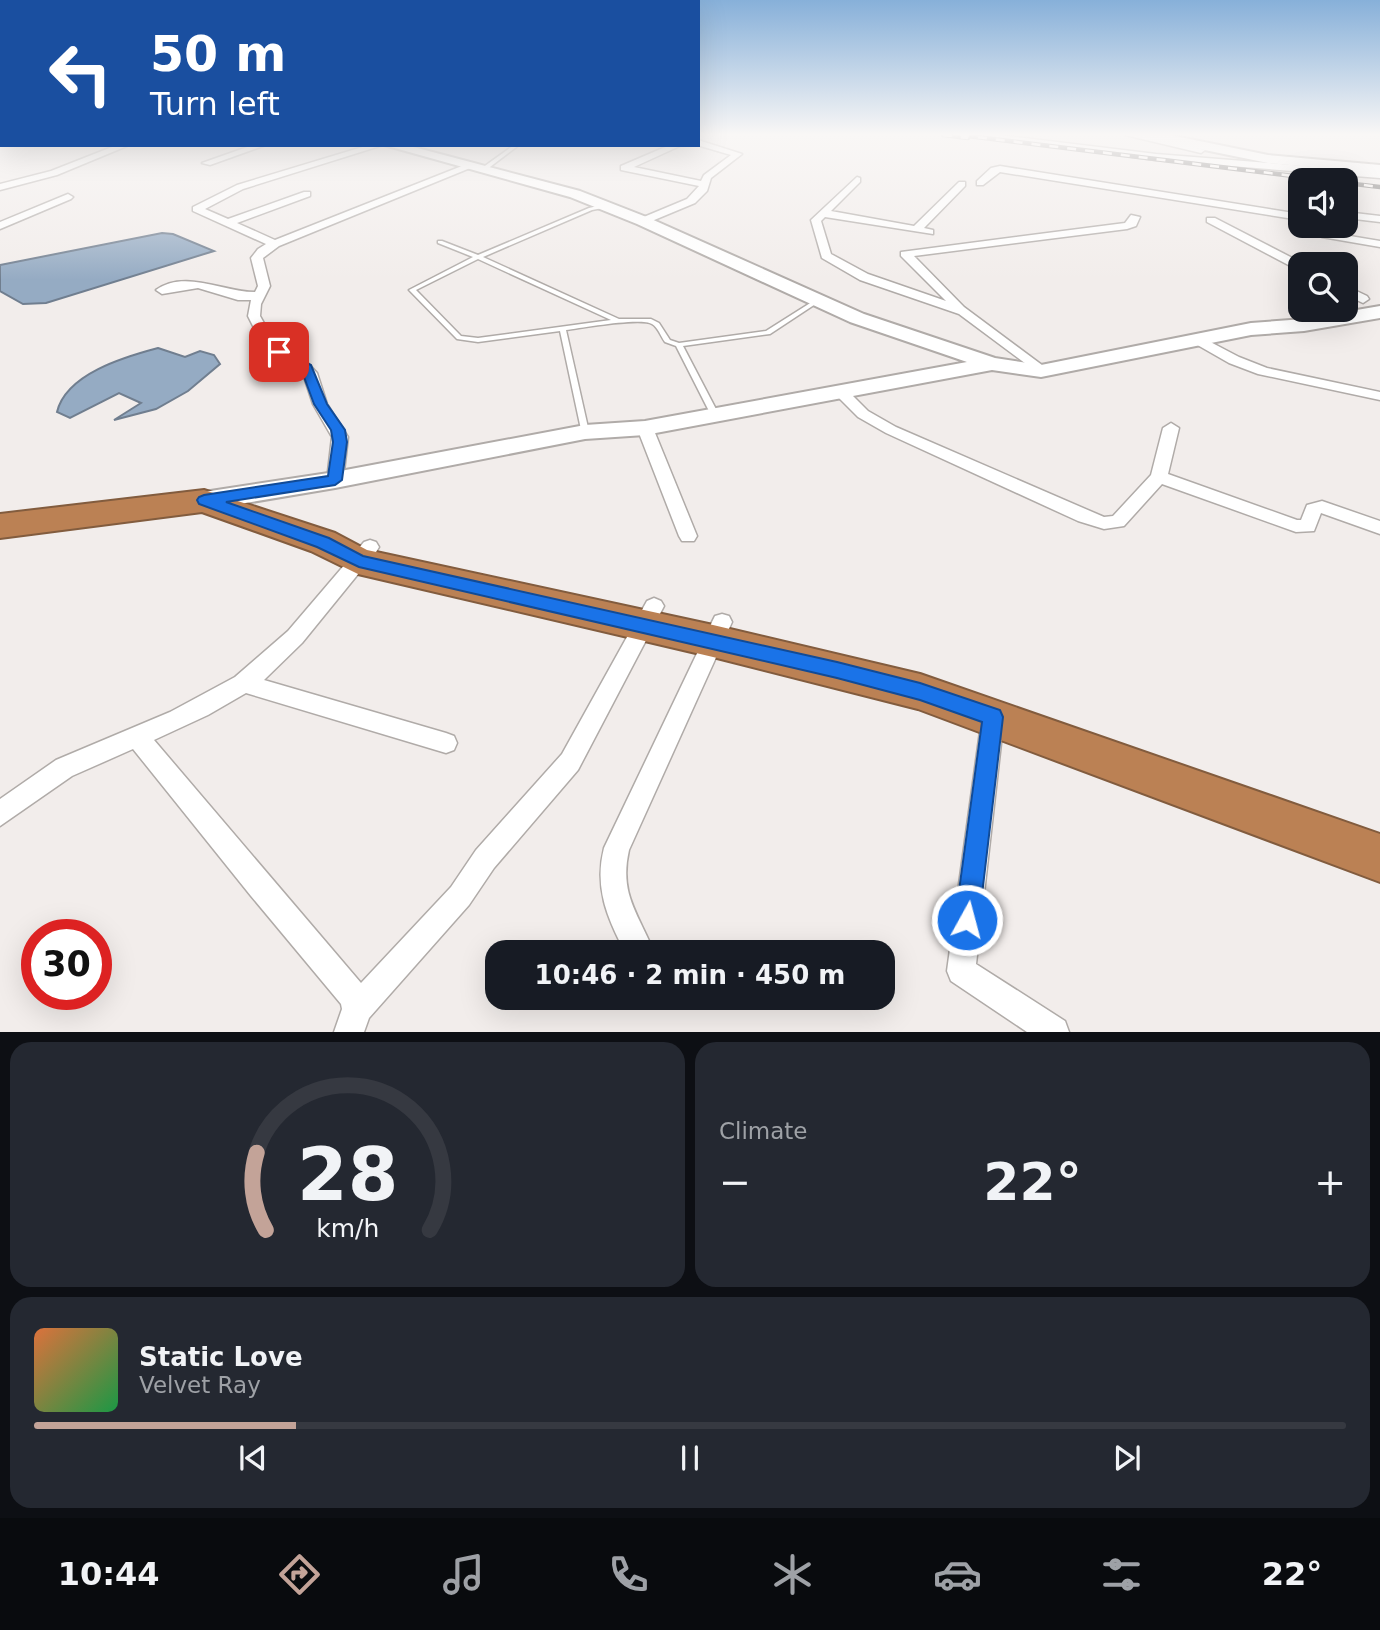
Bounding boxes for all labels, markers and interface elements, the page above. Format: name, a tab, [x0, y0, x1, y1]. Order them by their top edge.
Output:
text: 50 m	[150, 26, 286, 83]
icon: left	[35, 28, 126, 119]
text: Turn left	[150, 85, 280, 123]
map controls	[1288, 168, 1358, 322]
button: sound	[1288, 168, 1358, 238]
button: search	[1288, 252, 1358, 322]
pin	[249, 322, 309, 382]
icon: arrive	[260, 333, 298, 371]
position arrow	[930, 883, 1004, 957]
speed limit sign: 30	[21, 919, 112, 1010]
text: 10:46 · 2 min · 450 m	[535, 960, 845, 990]
text: Climate	[719, 1118, 808, 1144]
text: 28	[297, 1133, 398, 1218]
text: 22°	[983, 1152, 1082, 1212]
text: −	[719, 1160, 751, 1204]
text: +	[1314, 1160, 1346, 1204]
text: km/h	[316, 1214, 379, 1243]
text: Static Love	[139, 1342, 303, 1372]
text: Velvet Ray	[139, 1372, 261, 1398]
icon: previous	[234, 1439, 272, 1477]
icon: pause	[671, 1439, 709, 1477]
icon: next	[1108, 1439, 1146, 1477]
icon: directions	[275, 1550, 324, 1599]
icon: music	[439, 1550, 488, 1599]
icon: phone	[604, 1550, 653, 1599]
icon: climate	[768, 1550, 817, 1599]
icon: car	[933, 1550, 982, 1599]
icon: filters	[1097, 1550, 1146, 1599]
text: 10:44	[58, 1555, 160, 1593]
text: 22°	[1262, 1555, 1322, 1593]

